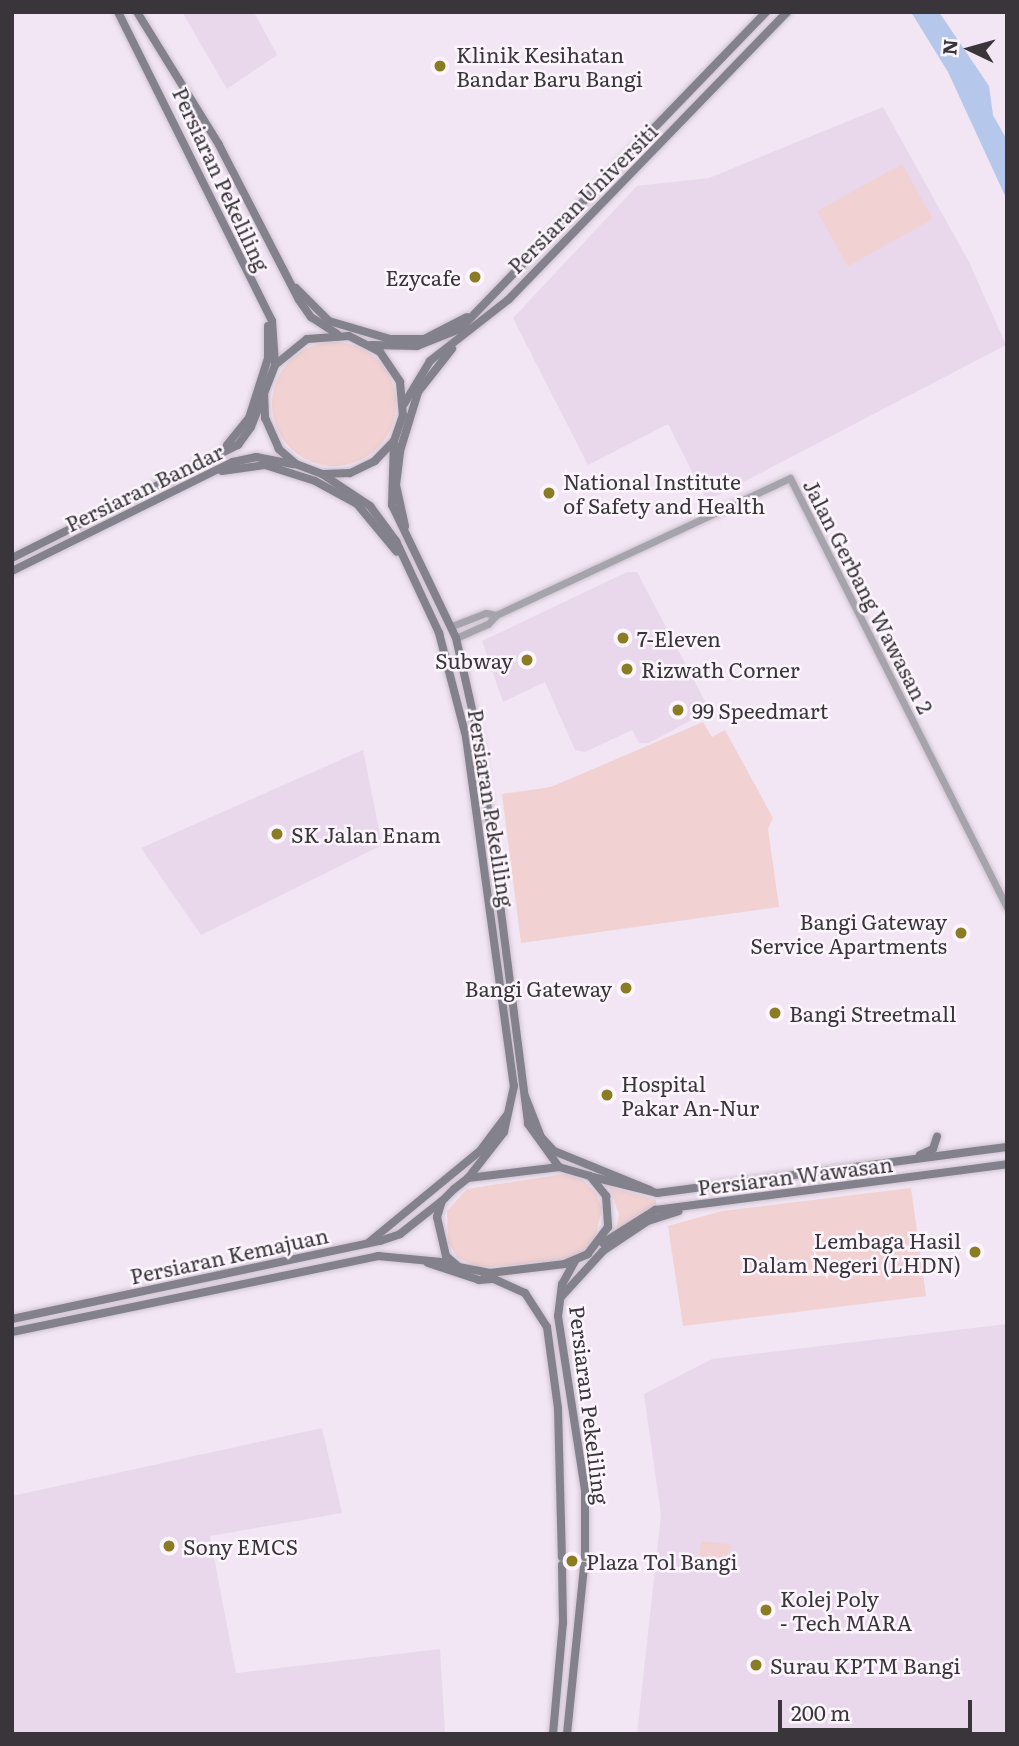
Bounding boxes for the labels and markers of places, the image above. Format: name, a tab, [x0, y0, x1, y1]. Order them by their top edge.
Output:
place label: Klinik Kesihatan Bandar Baru Bangi	[456, 41, 643, 91]
marker: Klinik Kesihatan Bandar Baru Bangi	[430, 56, 450, 76]
place label: Ezycafe	[385, 264, 461, 290]
marker: Ezycafe	[467, 269, 483, 285]
place label: National Institute of Safety and Health	[563, 468, 765, 518]
marker: National Institute of Safety and Health	[541, 485, 557, 501]
place label: 7-Eleven	[637, 625, 721, 651]
marker: 7-Eleven	[615, 630, 631, 646]
place label: Subway	[435, 647, 513, 673]
marker: Subway	[519, 652, 535, 668]
place label: Rizwath Corner	[641, 656, 800, 682]
marker: Rizwath Corner	[619, 661, 635, 677]
place label: 99 Speedmart	[692, 697, 828, 723]
marker: 99 Speedmart	[670, 702, 686, 718]
place label: SK Jalan Enam	[291, 821, 441, 847]
marker: SK Jalan Enam	[269, 826, 285, 842]
place label: Bangi Gateway Service Apartments	[750, 908, 947, 958]
marker: Bangi Gateway Service Apartments	[953, 925, 969, 941]
place label: Bangi Gateway	[465, 975, 612, 1001]
marker: Bangi Gateway	[618, 980, 634, 996]
place label: Bangi Streetmall	[789, 1000, 956, 1026]
marker: Bangi Streetmall	[767, 1005, 783, 1021]
place label: Hospital Pakar An-Nur	[621, 1070, 759, 1120]
marker: Hospital Pakar An-Nur	[599, 1087, 615, 1103]
place label: Lembaga Hasil Dalam Negeri (LHDN)	[742, 1227, 961, 1277]
marker: Lembaga Hasil Dalam Negeri (LHDN)	[967, 1244, 983, 1260]
place label: Sony EMCS	[183, 1533, 298, 1559]
marker: Sony EMCS	[161, 1538, 177, 1554]
place label: Plaza Tol Bangi	[586, 1548, 738, 1574]
marker: Plaza Tol Bangi	[564, 1553, 580, 1569]
place label: Kolej Poly - Tech MARA	[780, 1585, 912, 1635]
marker: Kolej Poly - Tech MARA	[758, 1602, 774, 1618]
place label: Surau KPTM Bangi	[770, 1652, 960, 1678]
marker: Surau KPTM Bangi	[748, 1657, 764, 1673]

